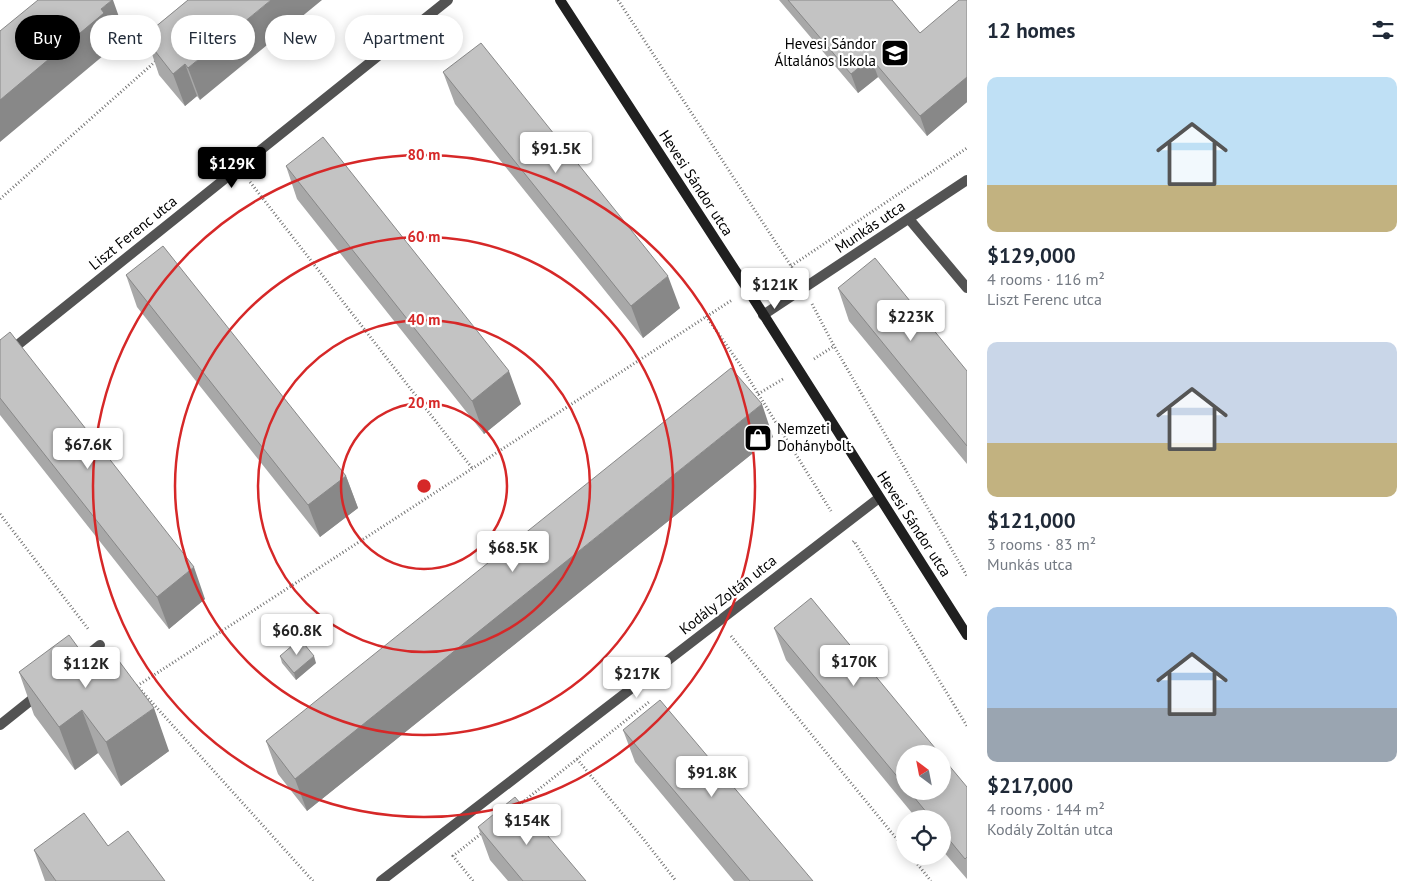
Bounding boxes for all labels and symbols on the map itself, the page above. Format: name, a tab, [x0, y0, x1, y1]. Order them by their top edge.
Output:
place label: Hevesi Sándor Általános Iskola	[774, 34, 876, 70]
school or university icon: Hevesi Sándor Általános Iskola	[880, 38, 910, 68]
street label: Hevesi Sándor utca	[655, 126, 738, 239]
pin: $91.5K	[515, 132, 597, 174]
text: 80 m	[408, 145, 440, 164]
pin: $129K	[197, 146, 267, 189]
street label: Liszt Ferenc utca	[85, 191, 181, 274]
street label: Munkás utca	[831, 196, 908, 257]
text: 60 m	[408, 227, 440, 246]
pin: $121K	[740, 268, 810, 310]
pin: $223K	[876, 300, 946, 342]
text: 40 m	[408, 310, 440, 329]
text: 20 m	[408, 393, 440, 412]
place label: Nemzeti Dohánybolt	[777, 419, 851, 455]
shop icon: Nemzeti Dohánybolt	[743, 423, 773, 453]
pin: $67.6K	[47, 428, 129, 470]
street label: Hevesi Sándor utca	[873, 467, 956, 580]
centre of rings	[415, 477, 433, 495]
pin: $68.5K	[472, 530, 554, 573]
street label: Kodály Zoltán utca	[675, 551, 780, 638]
pin: $60.8K	[256, 614, 338, 656]
pin: $170K	[819, 644, 889, 687]
pin: $112K	[51, 646, 121, 689]
pin: $217K	[602, 656, 672, 699]
north arrow	[896, 745, 951, 800]
pin: $91.8K	[671, 756, 753, 798]
pin: $154K	[492, 804, 562, 846]

